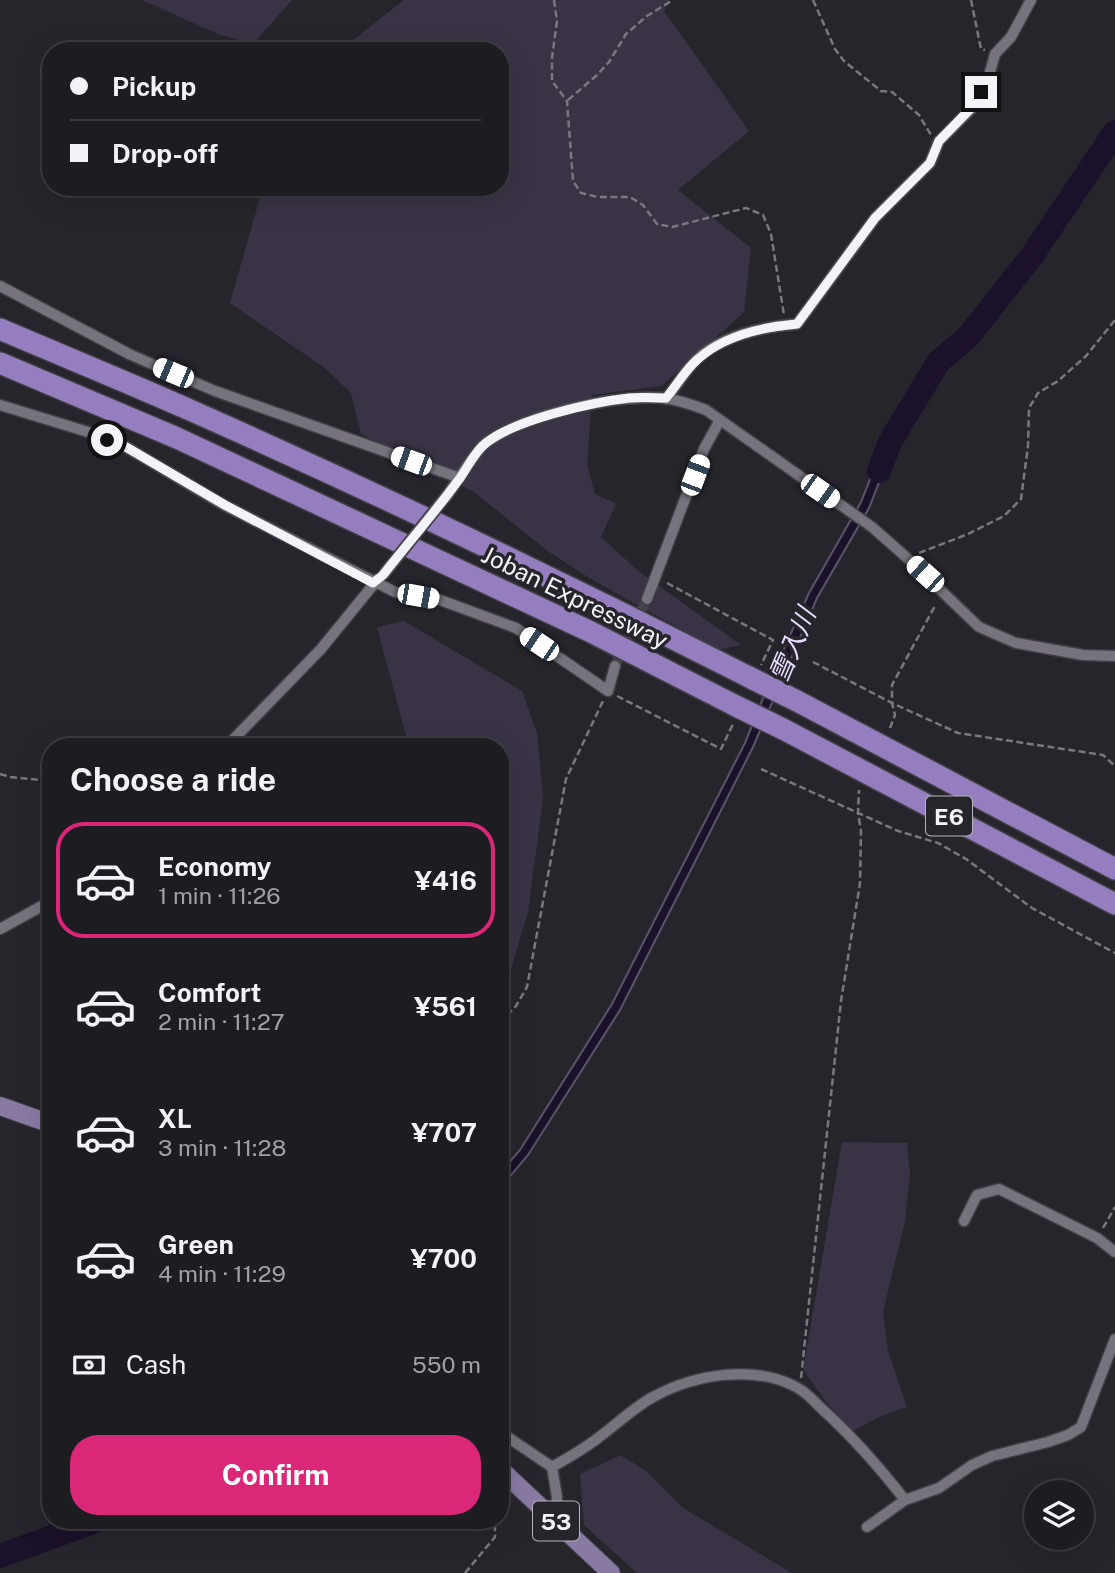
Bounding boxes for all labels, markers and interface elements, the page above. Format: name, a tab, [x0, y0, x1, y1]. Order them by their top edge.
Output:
text: Pickup	[112, 71, 196, 102]
route end	[965, 76, 997, 108]
text: Drop-off	[112, 138, 218, 169]
car	[150, 355, 197, 391]
route start	[91, 424, 123, 456]
car	[388, 444, 435, 478]
car	[678, 452, 713, 498]
car	[797, 470, 844, 512]
street label: Joban Expressway	[477, 540, 673, 654]
car	[903, 552, 948, 596]
car	[396, 582, 441, 610]
water label: 雪入川	[762, 600, 823, 687]
car	[516, 624, 563, 664]
text: Choose a ride	[70, 761, 276, 798]
road number: E6	[926, 796, 972, 836]
icon: car	[74, 849, 137, 912]
text: Economy	[158, 851, 271, 882]
text: ¥416	[415, 865, 477, 896]
text: 1 min · 11:26	[158, 882, 281, 909]
icon: car	[74, 975, 137, 1038]
text: Comfort	[158, 977, 261, 1008]
text: ¥561	[414, 991, 477, 1022]
text: 2 min · 11:27	[158, 1008, 285, 1035]
icon: car	[74, 1101, 137, 1164]
text: XL	[158, 1103, 192, 1134]
text: ¥707	[411, 1117, 477, 1148]
text: 3 min · 11:28	[158, 1134, 286, 1161]
icon: car	[74, 1227, 137, 1290]
text: Green	[158, 1229, 234, 1260]
text: ¥700	[410, 1243, 477, 1274]
text: 4 min · 11:29	[158, 1260, 286, 1287]
icon: cash	[70, 1346, 108, 1384]
text: Cash	[126, 1349, 186, 1380]
text: 550 m	[412, 1351, 481, 1378]
button: Confirm	[70, 1435, 481, 1515]
map controls	[1024, 1480, 1094, 1550]
button: layers	[1024, 1480, 1094, 1550]
road number: 53	[533, 1502, 579, 1540]

